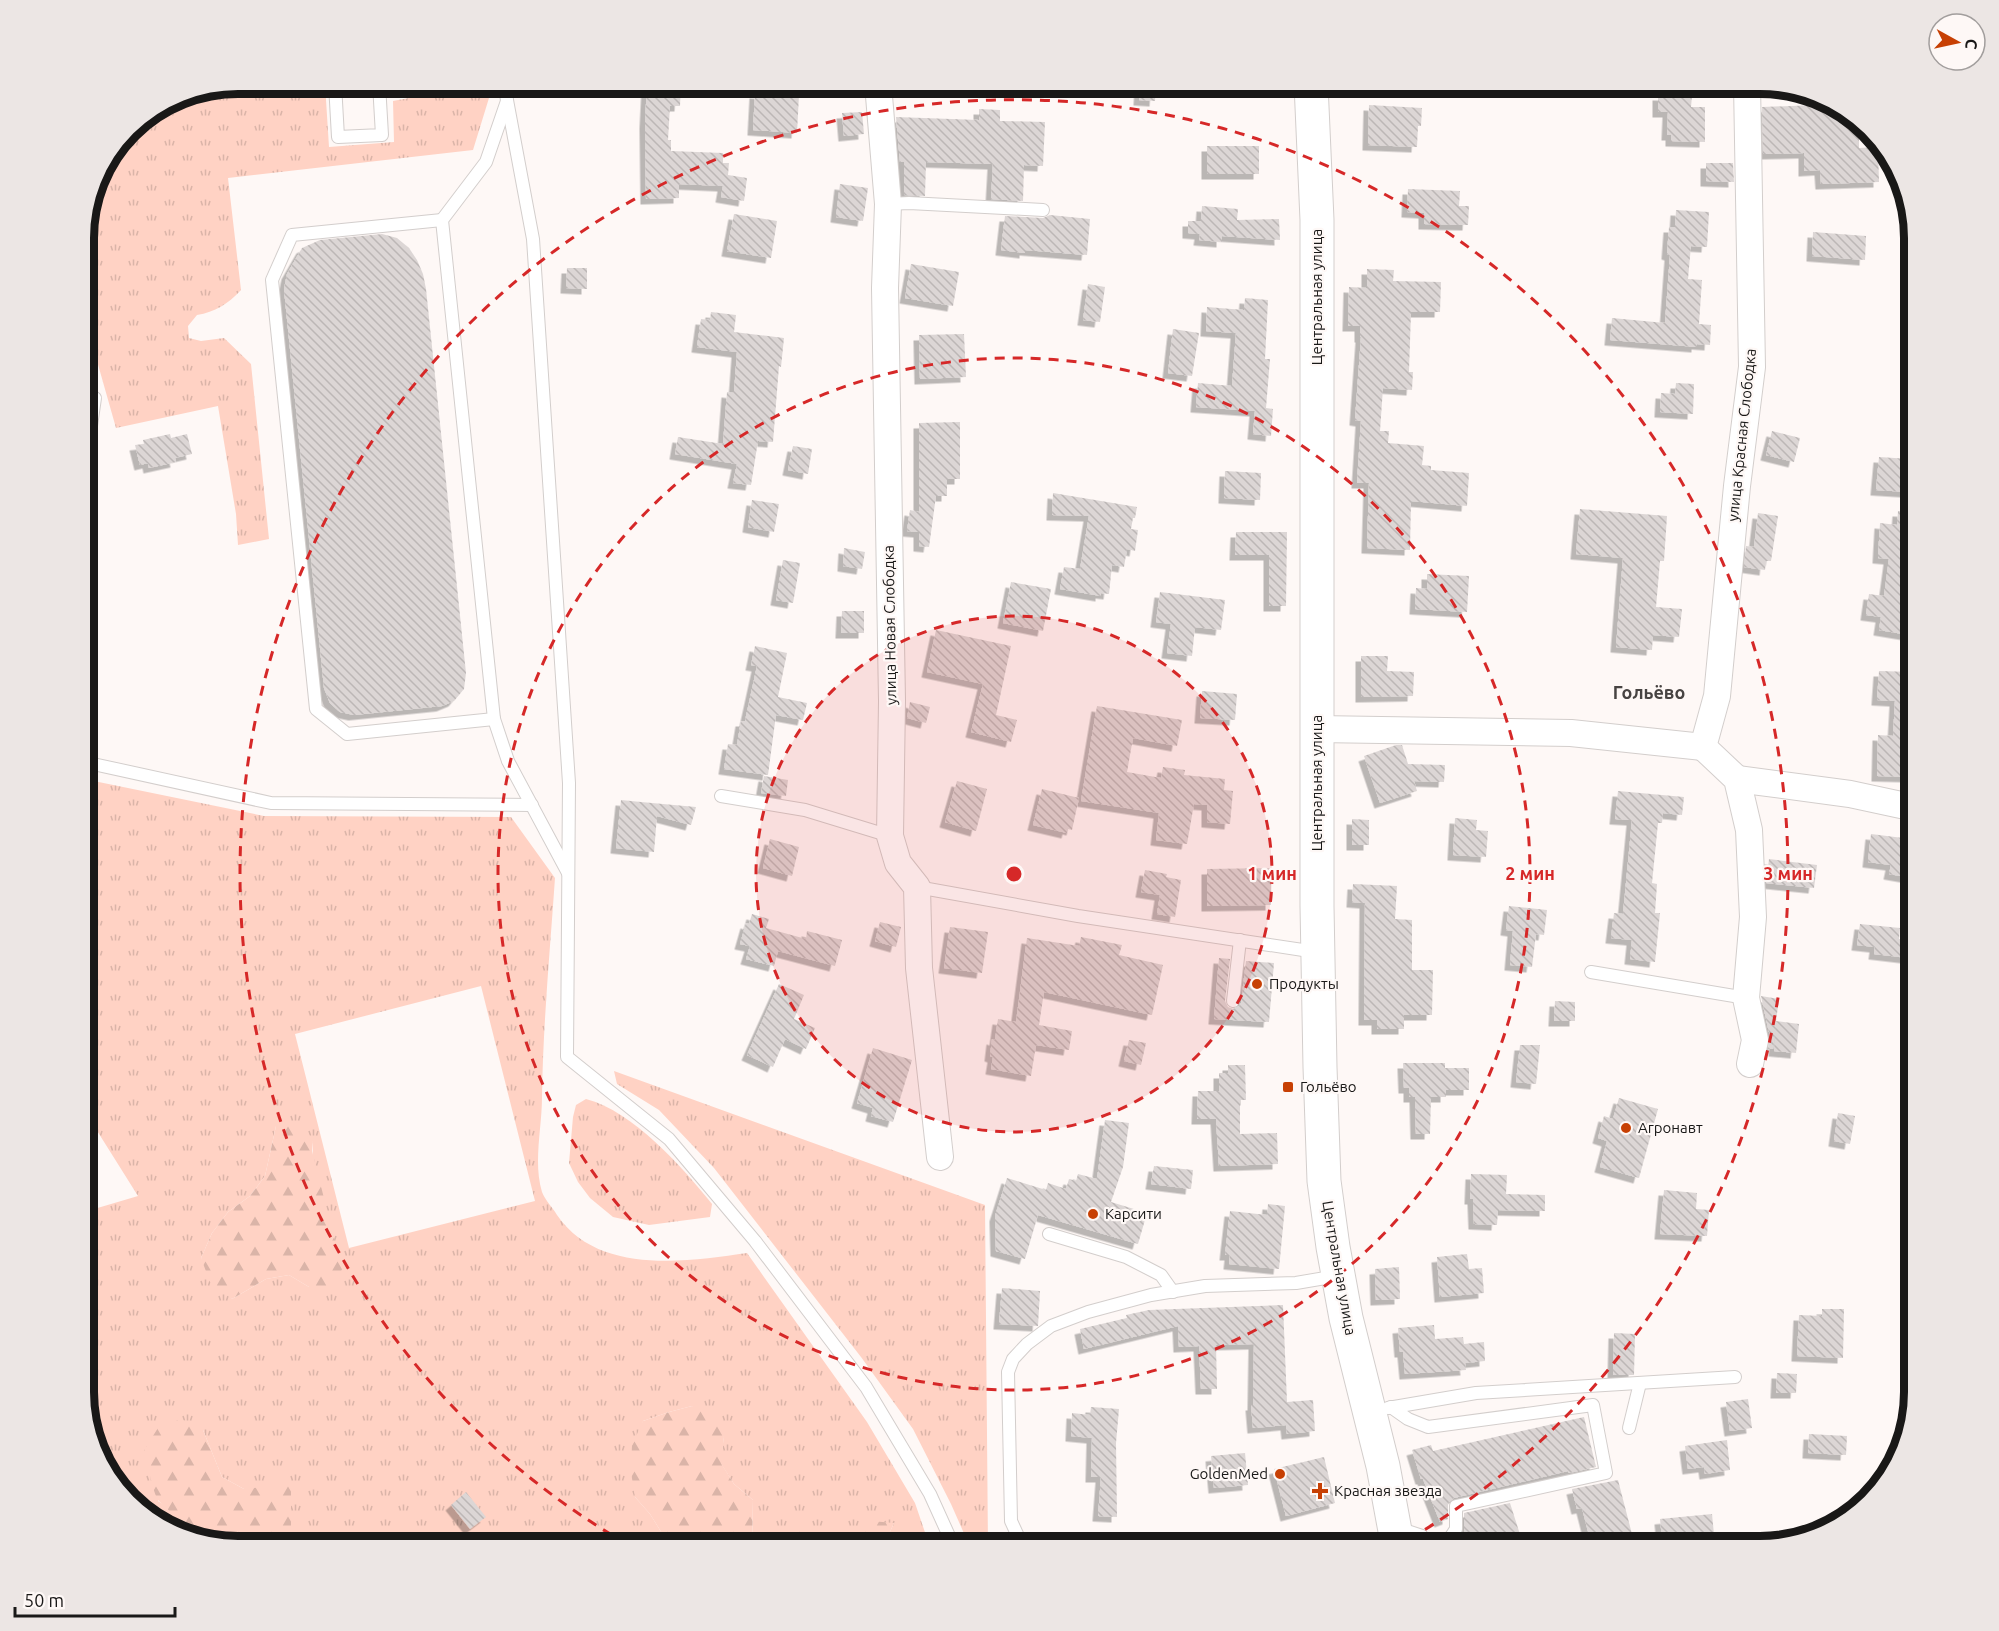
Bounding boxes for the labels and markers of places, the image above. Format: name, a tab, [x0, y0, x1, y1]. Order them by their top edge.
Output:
centre of rings	[1004, 864, 1024, 884]
place label: Продукты	[1269, 975, 1339, 992]
marker: Продукты	[1250, 977, 1264, 991]
place label: Гольёво	[1300, 1078, 1357, 1095]
marker: Гольёво	[1281, 1080, 1295, 1094]
place label: Агронавт	[1638, 1119, 1703, 1136]
marker: Агронавт	[1619, 1121, 1633, 1135]
place label: Карсити	[1105, 1205, 1162, 1222]
marker: Карсити	[1086, 1207, 1100, 1221]
place label: GoldenMed	[1190, 1465, 1268, 1482]
marker: GoldenMed	[1273, 1467, 1287, 1481]
marker: Красная звезда	[1311, 1482, 1329, 1500]
place label: Красная звезда	[1334, 1482, 1442, 1499]

